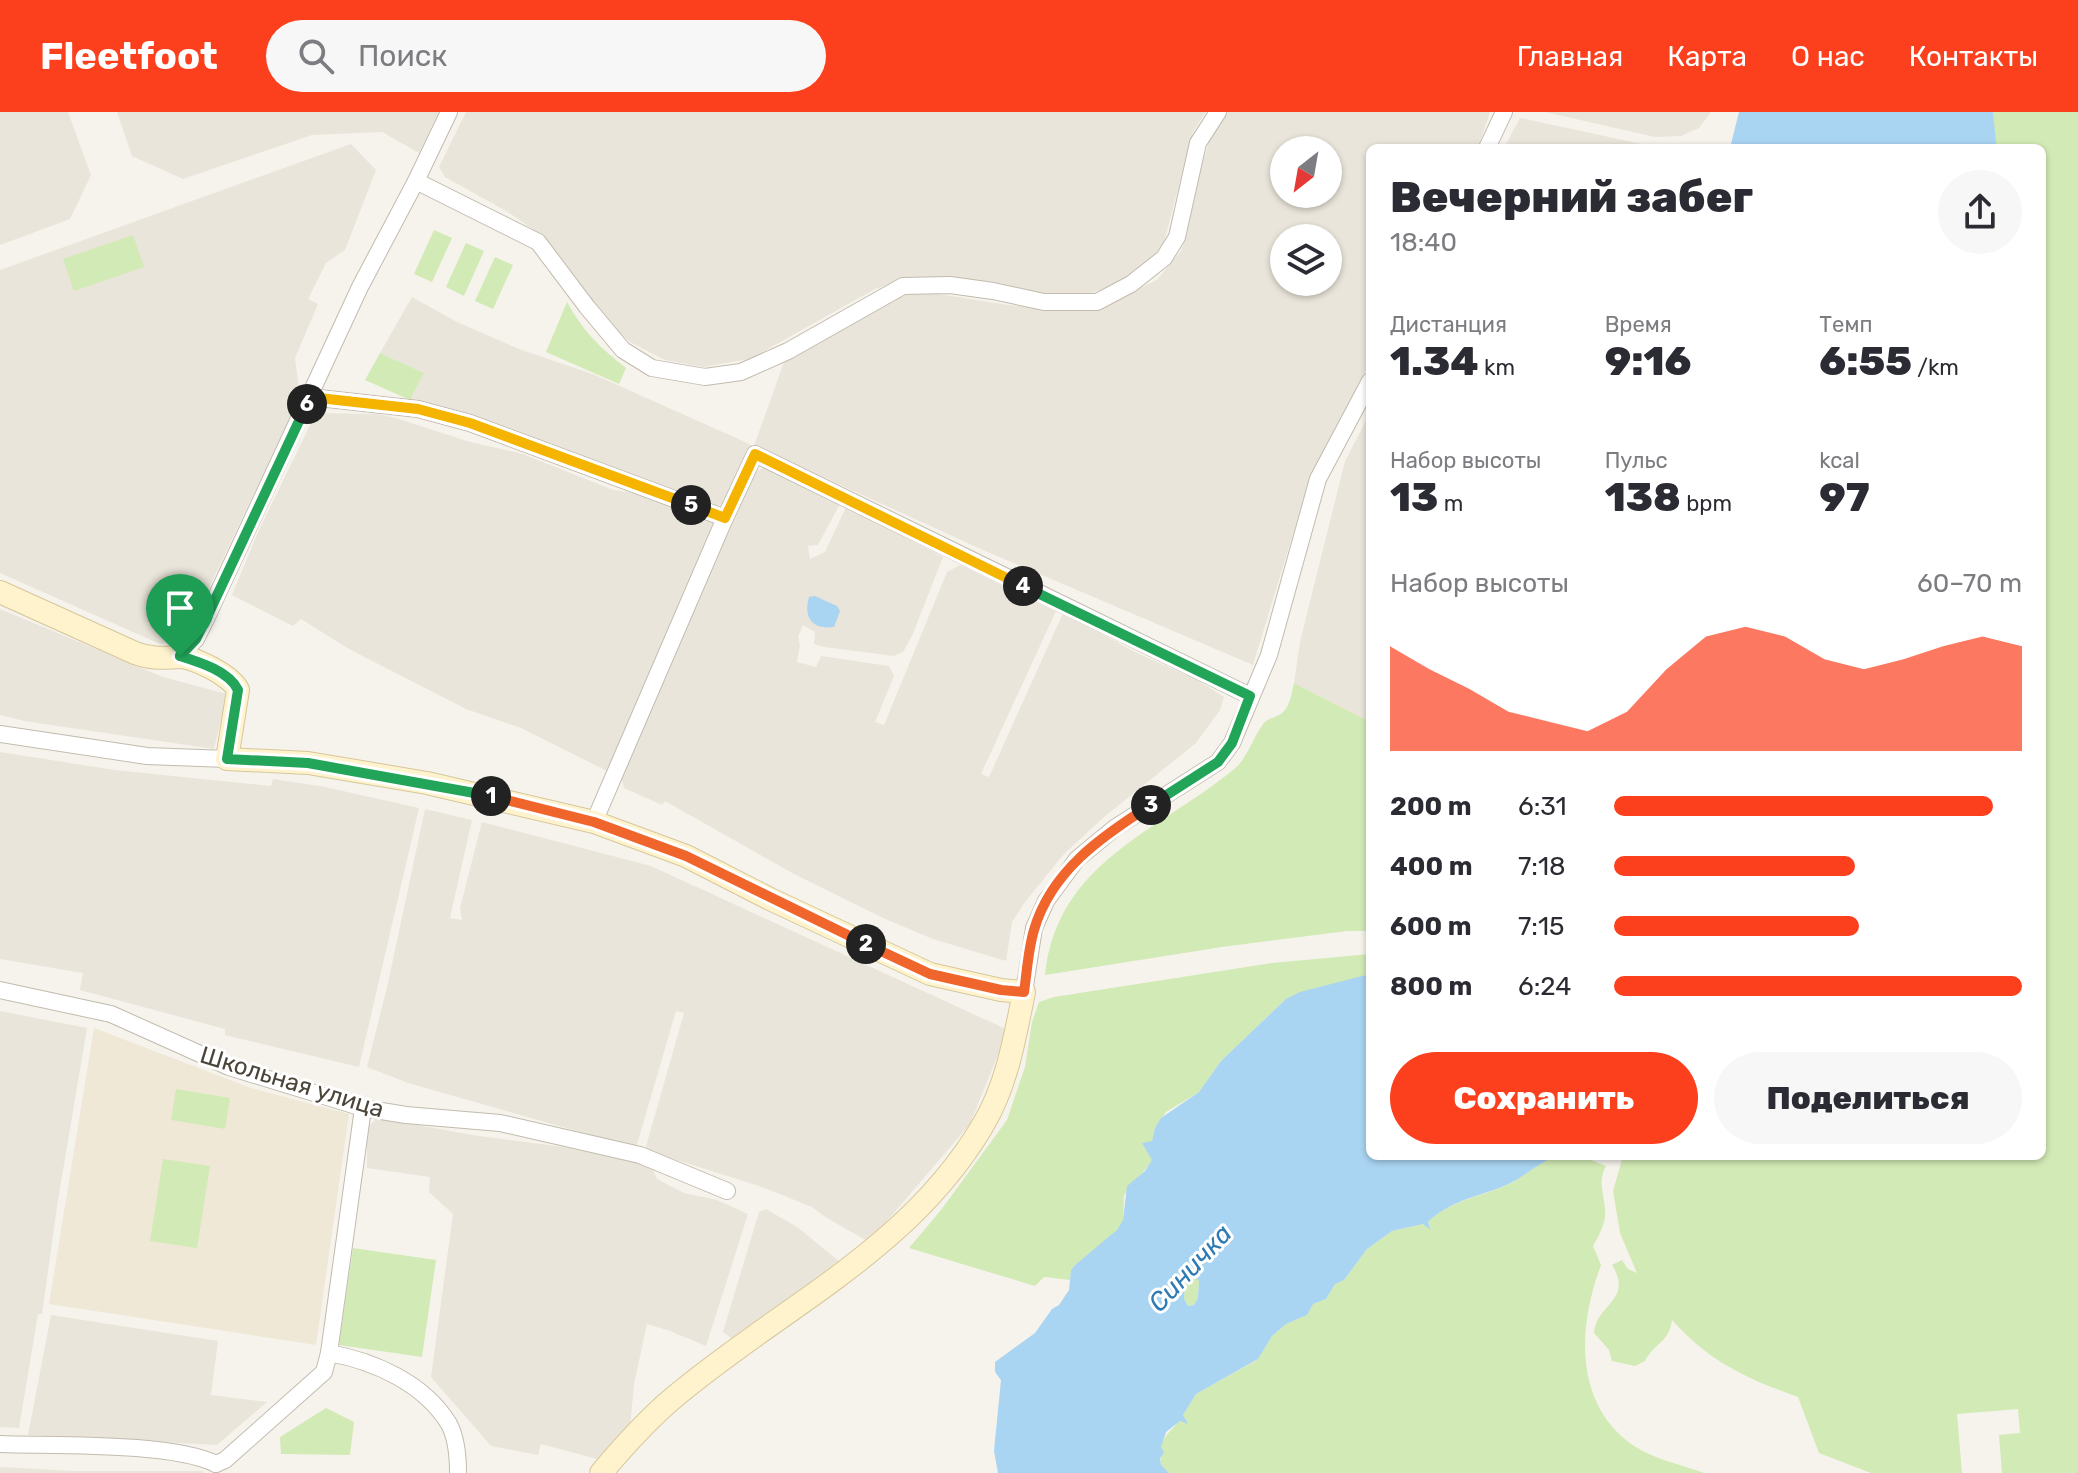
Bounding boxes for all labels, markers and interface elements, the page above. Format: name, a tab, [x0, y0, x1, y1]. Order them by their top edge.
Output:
search box	[266, 20, 826, 92]
text: Fleetfoot	[40, 33, 218, 79]
icon: search	[294, 34, 338, 78]
text: Поиск	[358, 38, 447, 74]
text: Главная	[1517, 40, 1623, 73]
text: Карта	[1667, 40, 1747, 73]
text: О нас	[1791, 40, 1865, 73]
text: Контакты	[1909, 40, 2038, 73]
north arrow	[1270, 136, 1342, 208]
map controls	[1270, 136, 1342, 296]
button: share	[1938, 170, 2022, 254]
text: Вечерний забег	[1390, 171, 1753, 223]
button: layers	[1270, 224, 1342, 296]
text: 18:40	[1390, 227, 1457, 258]
text: Дистанция	[1390, 311, 1507, 338]
text: Время	[1605, 311, 1672, 338]
text: Темп	[1819, 311, 1872, 338]
text: 1.34	[1390, 338, 1479, 385]
text: 9:16	[1605, 338, 1691, 385]
text: 6:55	[1819, 338, 1912, 385]
text: km	[1479, 354, 1515, 381]
text: /km	[1912, 354, 1959, 381]
pin: 6	[287, 384, 327, 424]
text: 6	[300, 390, 314, 417]
text: Набор высоты	[1390, 447, 1541, 474]
text: Пульс	[1605, 447, 1668, 474]
text: kcal	[1819, 447, 1860, 474]
text: 13	[1390, 474, 1438, 521]
text: 138	[1605, 474, 1681, 521]
text: 97	[1819, 474, 1870, 521]
pin: 5	[671, 485, 711, 525]
text: m	[1438, 490, 1463, 517]
text: bpm	[1681, 490, 1732, 517]
text: 5	[684, 491, 698, 518]
pin: 4	[1003, 566, 1043, 606]
text: Набор высоты	[1390, 568, 1569, 599]
text: 60–70 m	[1917, 568, 2022, 599]
text: 4	[1015, 572, 1031, 599]
pin	[146, 574, 214, 656]
icon: arrive	[158, 586, 202, 630]
pin: 1	[471, 776, 511, 816]
text: 1	[486, 782, 496, 809]
pin: 3	[1131, 785, 1171, 825]
text: 3	[1144, 791, 1158, 818]
text: 200 m	[1390, 791, 1472, 822]
text: 6:31	[1518, 791, 1567, 822]
text: 400 m	[1390, 851, 1472, 882]
text: 7:18	[1518, 851, 1566, 882]
text: 600 m	[1390, 911, 1472, 942]
text: 7:15	[1518, 911, 1565, 942]
pin: 2	[846, 924, 886, 964]
text: 2	[859, 930, 873, 957]
text: 800 m	[1390, 971, 1472, 1002]
text: 6:24	[1518, 971, 1572, 1002]
street label: Школьная улица	[197, 1041, 387, 1123]
button: Сохранить	[1390, 1052, 1698, 1144]
button: Поделиться	[1714, 1052, 2022, 1144]
water label: Синичка	[1142, 1218, 1239, 1318]

